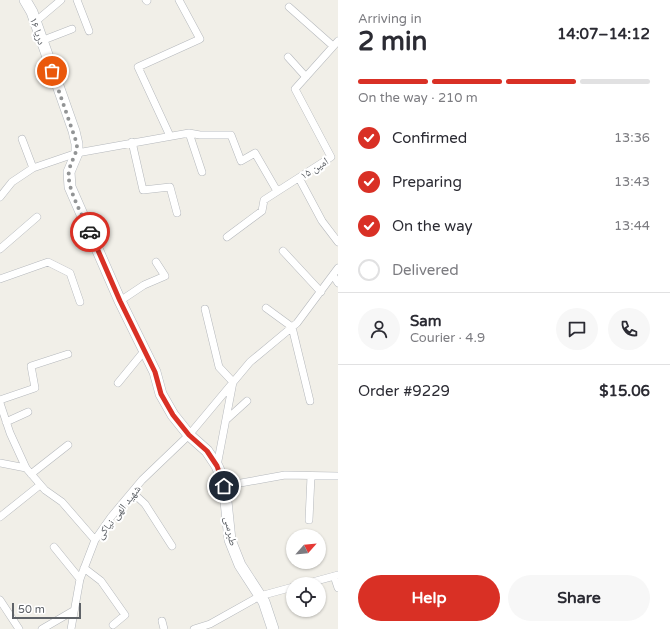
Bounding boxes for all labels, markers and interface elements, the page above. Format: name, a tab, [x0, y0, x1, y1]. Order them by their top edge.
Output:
text: Arriving in	[358, 11, 422, 27]
street label: دریا ۱۶	[27, 16, 48, 47]
text: 14:07–14:12	[557, 25, 650, 43]
text: 2 min	[358, 26, 427, 57]
pin	[35, 54, 69, 88]
icon: bag	[41, 60, 63, 82]
text: On the way · 210 m	[358, 90, 478, 106]
icon: check	[358, 127, 380, 149]
text: Confirmed	[392, 129, 467, 147]
text: 13:36	[614, 130, 650, 146]
street label: امین ۱۵	[298, 155, 331, 182]
icon: check	[358, 171, 380, 193]
text: Preparing	[392, 173, 462, 191]
text: 13:43	[614, 174, 650, 190]
courier	[70, 212, 110, 252]
icon: check	[358, 215, 380, 237]
text: On the way	[392, 217, 472, 235]
text: 13:44	[614, 218, 650, 234]
icon: car	[79, 221, 101, 243]
text: Delivered	[392, 261, 459, 279]
button: person	[358, 308, 400, 350]
button: chat	[556, 308, 598, 350]
button: phone	[608, 308, 650, 350]
text: Sam	[410, 312, 441, 330]
text: Courier · 4.9	[410, 330, 485, 346]
text: Order #9229	[358, 382, 450, 400]
text: $15.06	[599, 382, 650, 400]
pin	[207, 469, 241, 503]
icon: home	[213, 475, 235, 497]
street label: شهید الهی نیاکی	[93, 483, 144, 542]
street label: طبرسی	[221, 515, 240, 547]
north arrow	[286, 529, 326, 569]
map controls	[286, 529, 326, 617]
button: Help	[358, 575, 500, 621]
button: Share	[508, 575, 650, 621]
button: locate	[286, 577, 326, 617]
scale bar	[12, 601, 81, 620]
text: 50 m	[18, 603, 45, 616]

